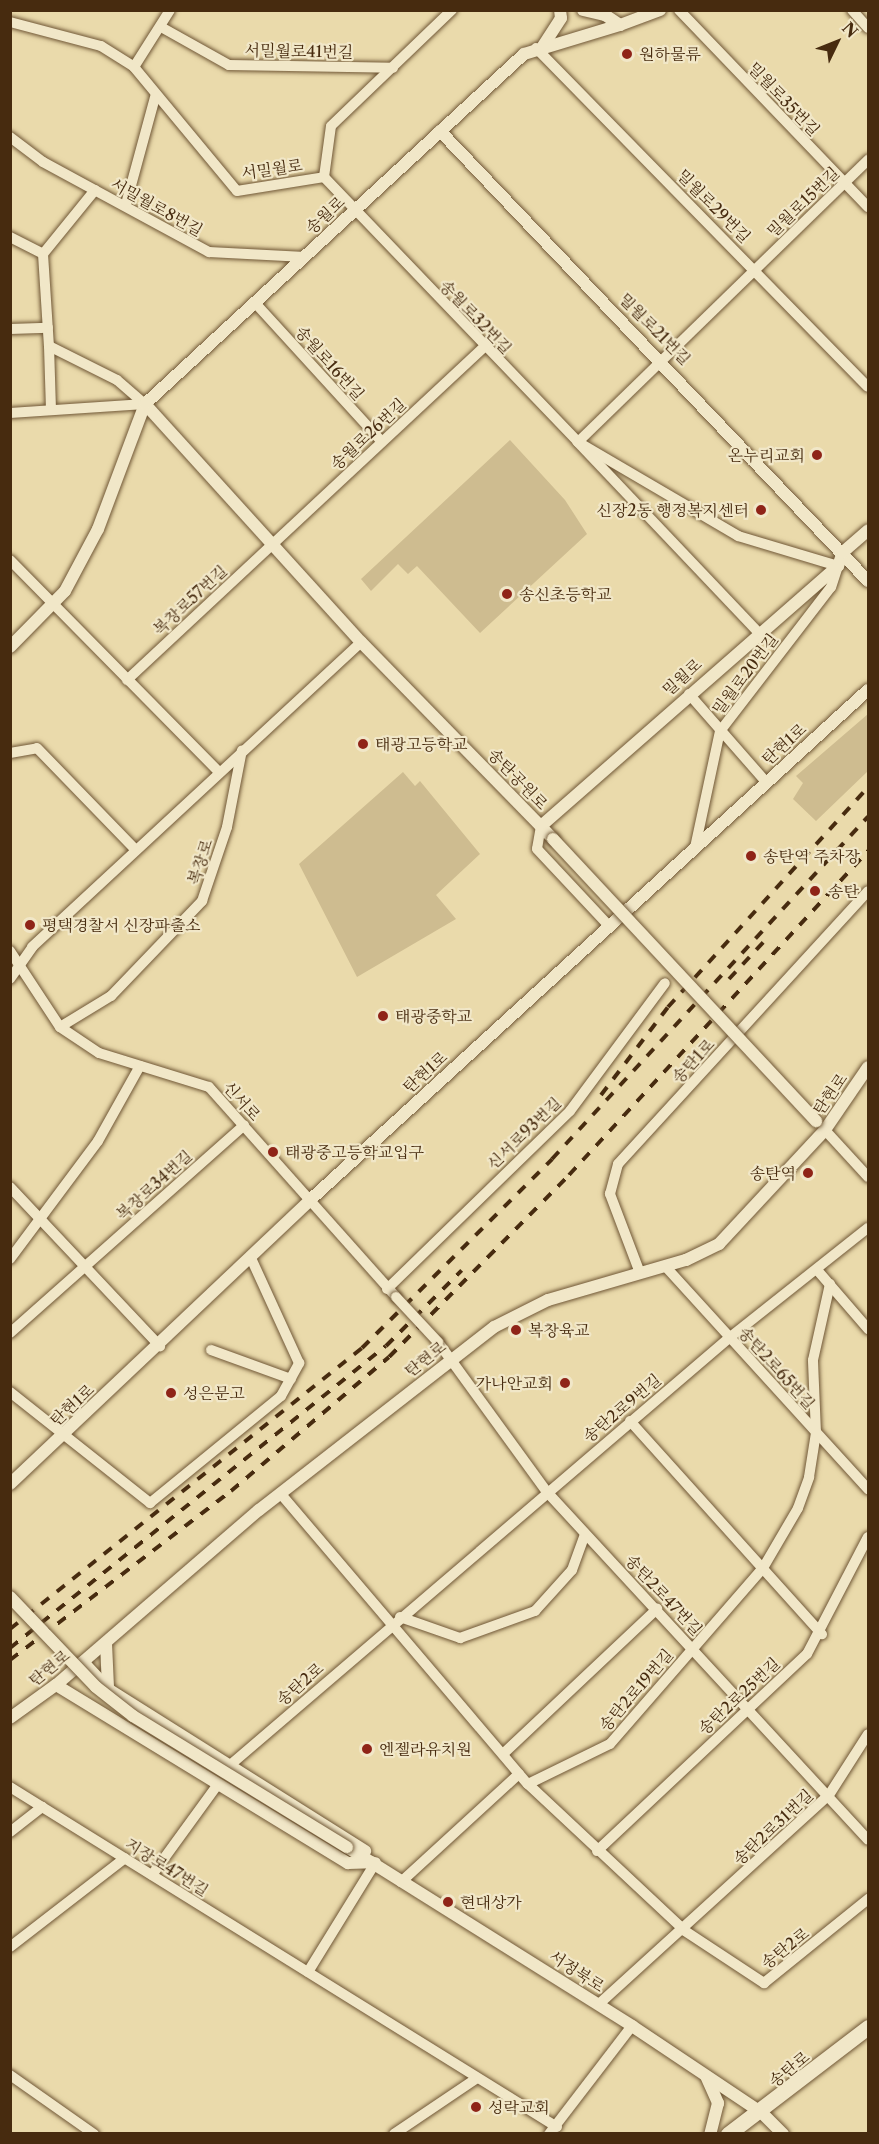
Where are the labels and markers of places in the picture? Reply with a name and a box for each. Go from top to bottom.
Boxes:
place label: 원하물류 [639,44,701,64]
marker: 원하물류 [620,47,634,61]
place label: 온누리교회 [728,445,805,465]
marker: 온누리교회 [810,448,824,462]
place label: 신장2동 행정복지센터 [596,500,749,520]
marker: 신장2동 행정복지센터 [754,503,768,517]
place label: 송신초등학교 [519,584,612,604]
marker: 송신초등학교 [500,587,514,601]
place label: 태광고등학교 [375,734,468,754]
marker: 태광고등학교 [356,737,370,751]
place label: 송탄역 주차장 [763,846,860,866]
marker: 송탄역 주차장 [744,849,758,863]
place label: 송탄 [828,881,859,901]
marker: 송탄 [806,882,824,900]
place label: 평택경찰서 신장파출소 [42,915,201,935]
marker: 평택경찰서 신장파출소 [23,918,37,932]
place label: 태광중학교 [395,1006,472,1026]
marker: 태광중학교 [376,1009,390,1023]
place label: 태광중고등학교입구 [285,1142,424,1162]
marker: 태광중고등학교입구 [266,1145,280,1159]
place label: 송탄역 [750,1163,796,1183]
marker: 송탄역 [801,1166,815,1180]
place label: 복창육교 [528,1320,590,1340]
marker: 복창육교 [509,1323,523,1337]
place label: 가나안교회 [476,1373,553,1393]
marker: 가나안교회 [558,1376,572,1390]
place label: 성은문고 [183,1383,245,1403]
marker: 성은문고 [164,1386,178,1400]
place label: 엔젤라유치원 [379,1739,472,1759]
marker: 엔젤라유치원 [360,1742,374,1756]
place label: 현대상가 [460,1892,522,1912]
marker: 현대상가 [441,1895,455,1909]
place label: 성락교회 [488,2097,550,2117]
marker: 성락교회 [469,2100,483,2114]

